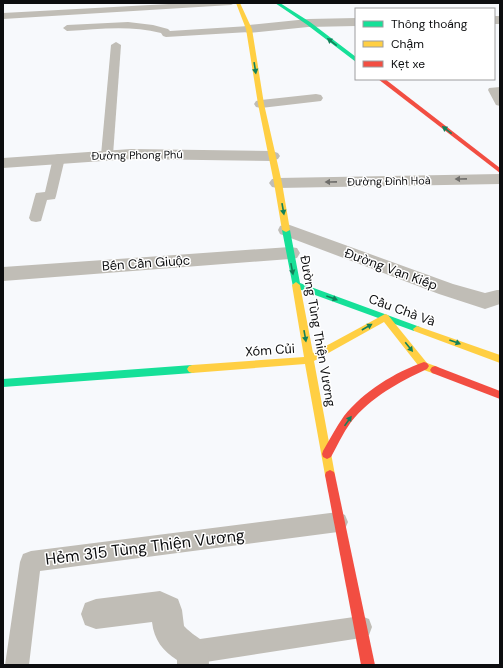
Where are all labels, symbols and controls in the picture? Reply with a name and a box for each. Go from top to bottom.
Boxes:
legend [355,8,495,80]
text: Thông thoáng [391,16,468,32]
text: Chậm [391,36,424,52]
one-way arrow [326,38,337,46]
text: Kẹt xe [391,56,425,72]
one-way arrow [252,62,258,74]
one-way arrow [442,126,453,134]
street label: Đường Phong Phú [91,147,183,163]
street label: Đường Đình Hoà [347,173,431,189]
one-way arrow [455,176,467,183]
one-way arrow [324,179,337,185]
one-way arrow [280,203,286,215]
street label: Đường Vạn Kiếp [342,244,440,294]
street label: Bến Cần Giuộc [101,251,191,275]
street label: Đường Tùng Thiện Vương [296,254,340,408]
one-way arrow [289,263,295,275]
street label: Cầu Chà Và [366,290,438,330]
one-way arrow [327,296,339,302]
one-way arrow [362,323,373,330]
one-way arrow [302,330,308,342]
street label: Xóm Củi [245,340,295,360]
one-way arrow [449,340,461,346]
one-way arrow [404,342,413,353]
one-way arrow [344,415,352,426]
street label: Hẻm 315 Tùng Thiện Vương [44,524,246,570]

